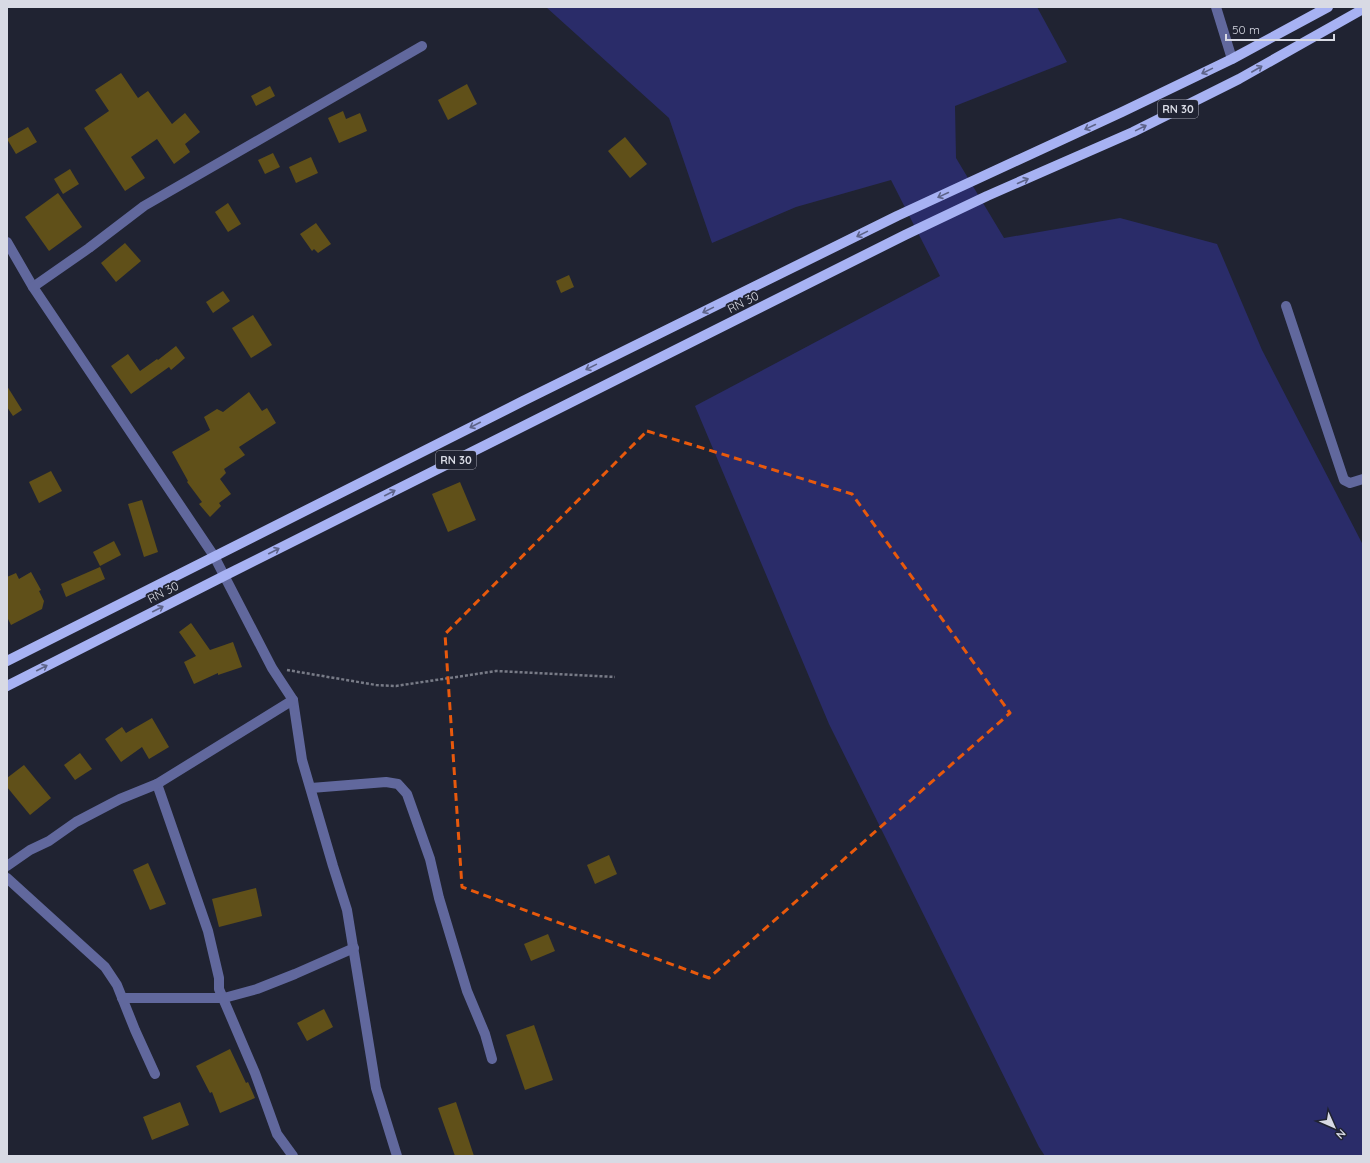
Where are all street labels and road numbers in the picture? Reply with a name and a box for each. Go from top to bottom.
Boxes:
road number: RN 30 [1158,100,1198,118]
street label: RN 30 [725,288,761,316]
road number: RN 30 [436,451,476,469]
street label: RN 30 [145,578,181,606]

